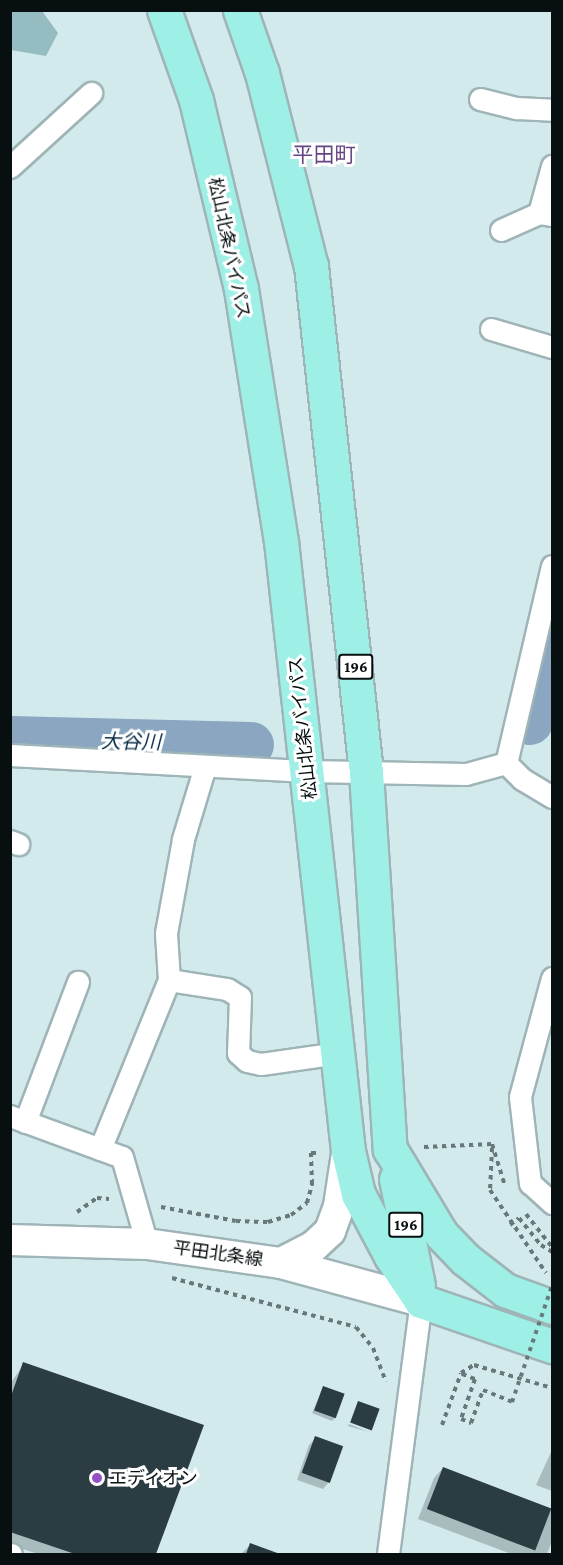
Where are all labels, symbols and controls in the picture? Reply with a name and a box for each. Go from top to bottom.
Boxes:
district label: 平田町 [293,142,355,168]
street label: 松山北条バイパス [203,175,255,321]
road number: 196 [338,654,374,680]
street label: 松山北条バイパス [285,655,321,801]
water label: 大谷川 [101,729,161,755]
road number: 196 [388,1212,424,1238]
street label: 平田北条線 [172,1237,264,1271]
place label: エディオン [109,1467,199,1489]
marker: エディオン [90,1471,104,1485]

